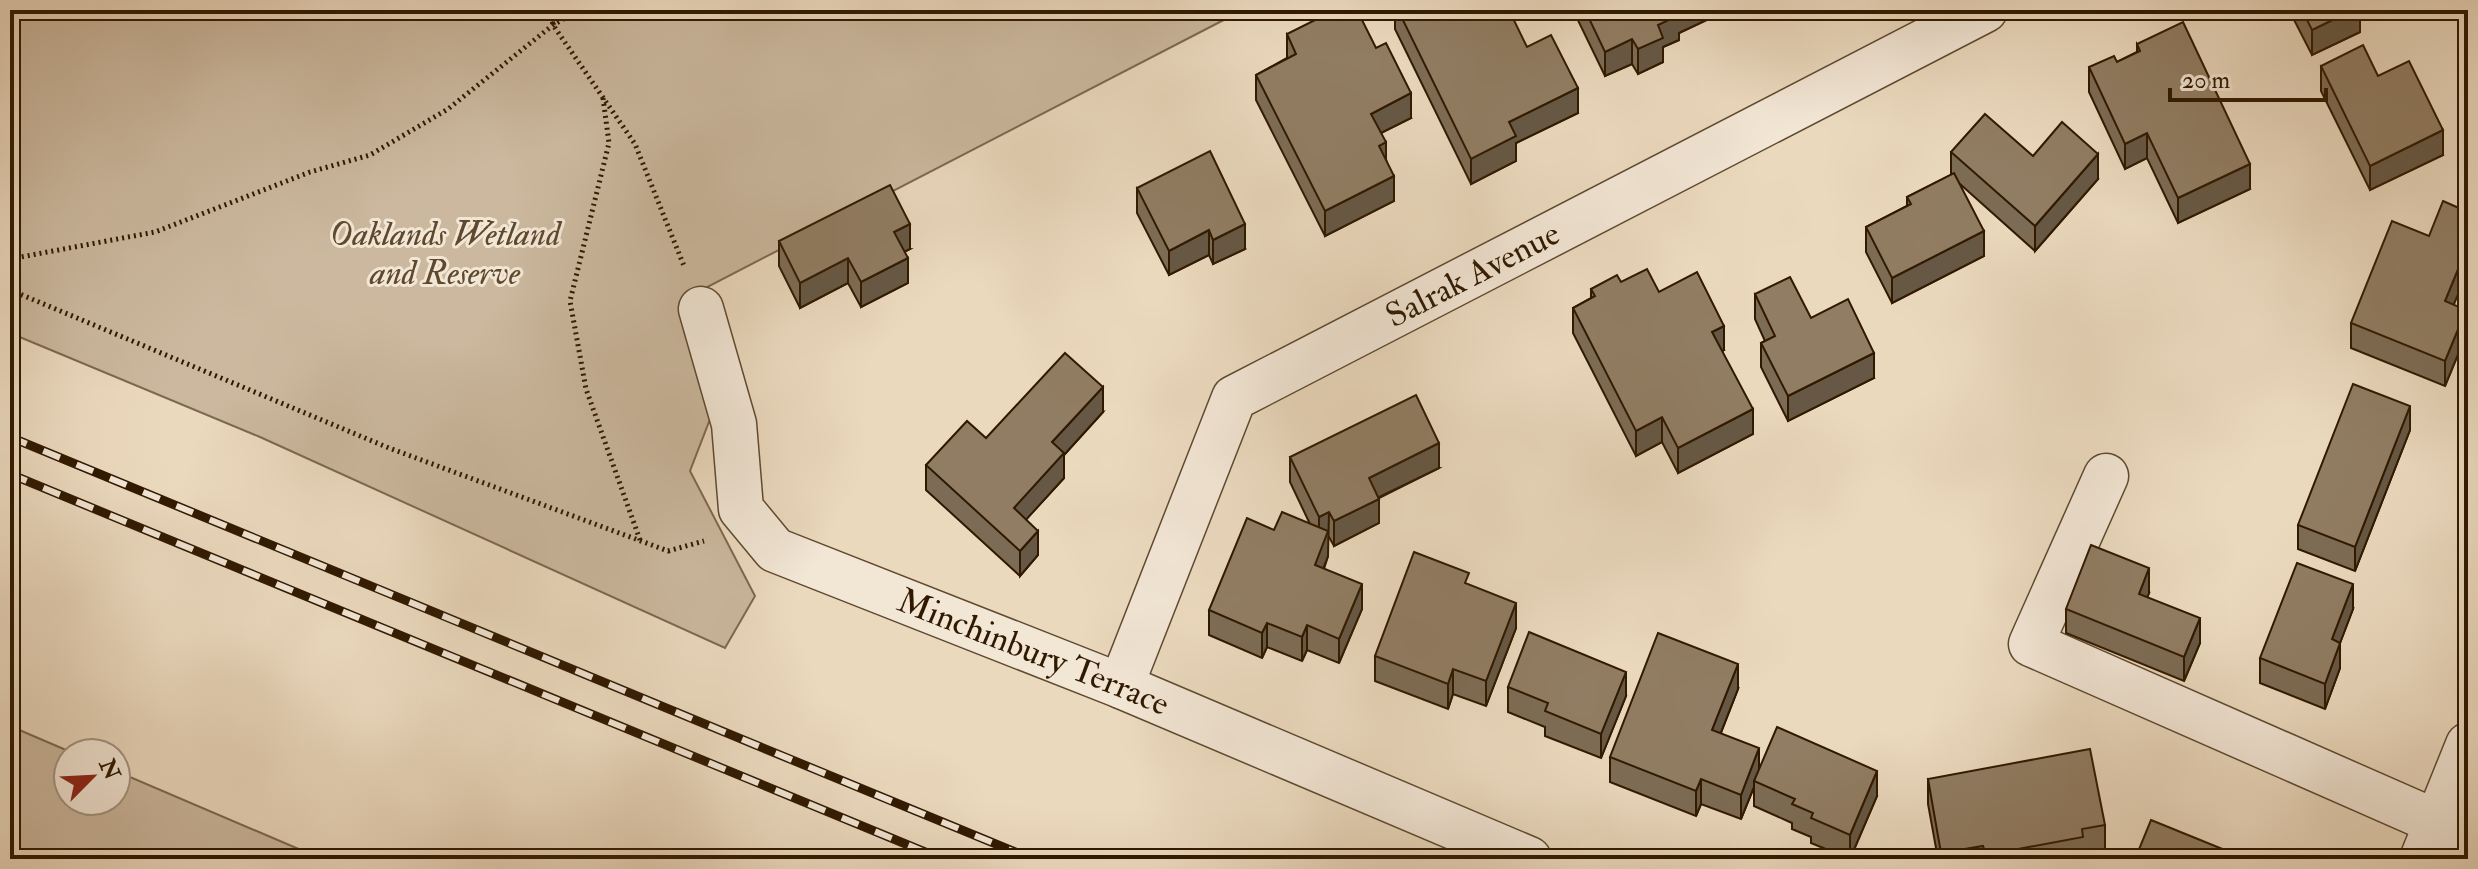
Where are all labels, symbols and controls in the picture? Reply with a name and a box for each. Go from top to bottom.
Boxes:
scale bar [2170,52,2326,102]
text: 20 m [2182,65,2231,96]
street label: Salrak Avenue [1378,212,1567,337]
park label: Oaklands Wetland and Reserve [330,213,562,295]
street label: Minchinbury Terrace [891,579,1176,725]
north arrow [52,737,132,817]
text: N [92,754,126,784]

